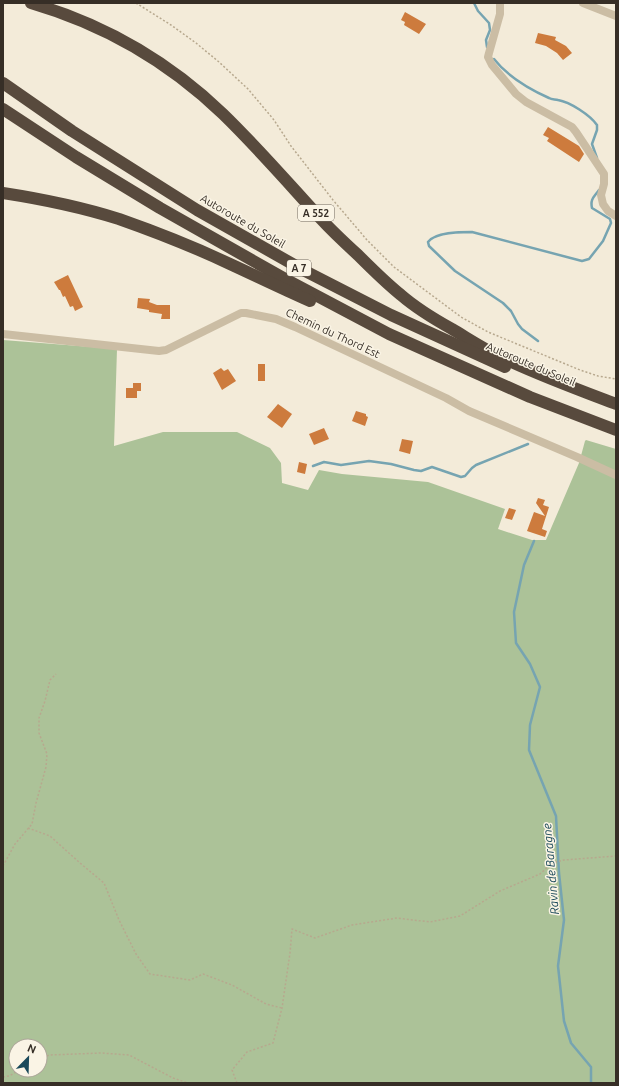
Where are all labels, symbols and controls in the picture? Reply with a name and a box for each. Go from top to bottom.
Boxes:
street label: Autoroute du Soleil [198,192,288,250]
road number: A 552 [298,205,334,221]
road number: A 7 [287,260,311,276]
street label: Chemin du Thord Est [284,306,383,360]
street label: Autoroute du Soleil [485,340,578,388]
water label: Ravin de Baragne [540,823,561,915]
north arrow [8,1038,48,1078]
text: N [26,1042,38,1056]

